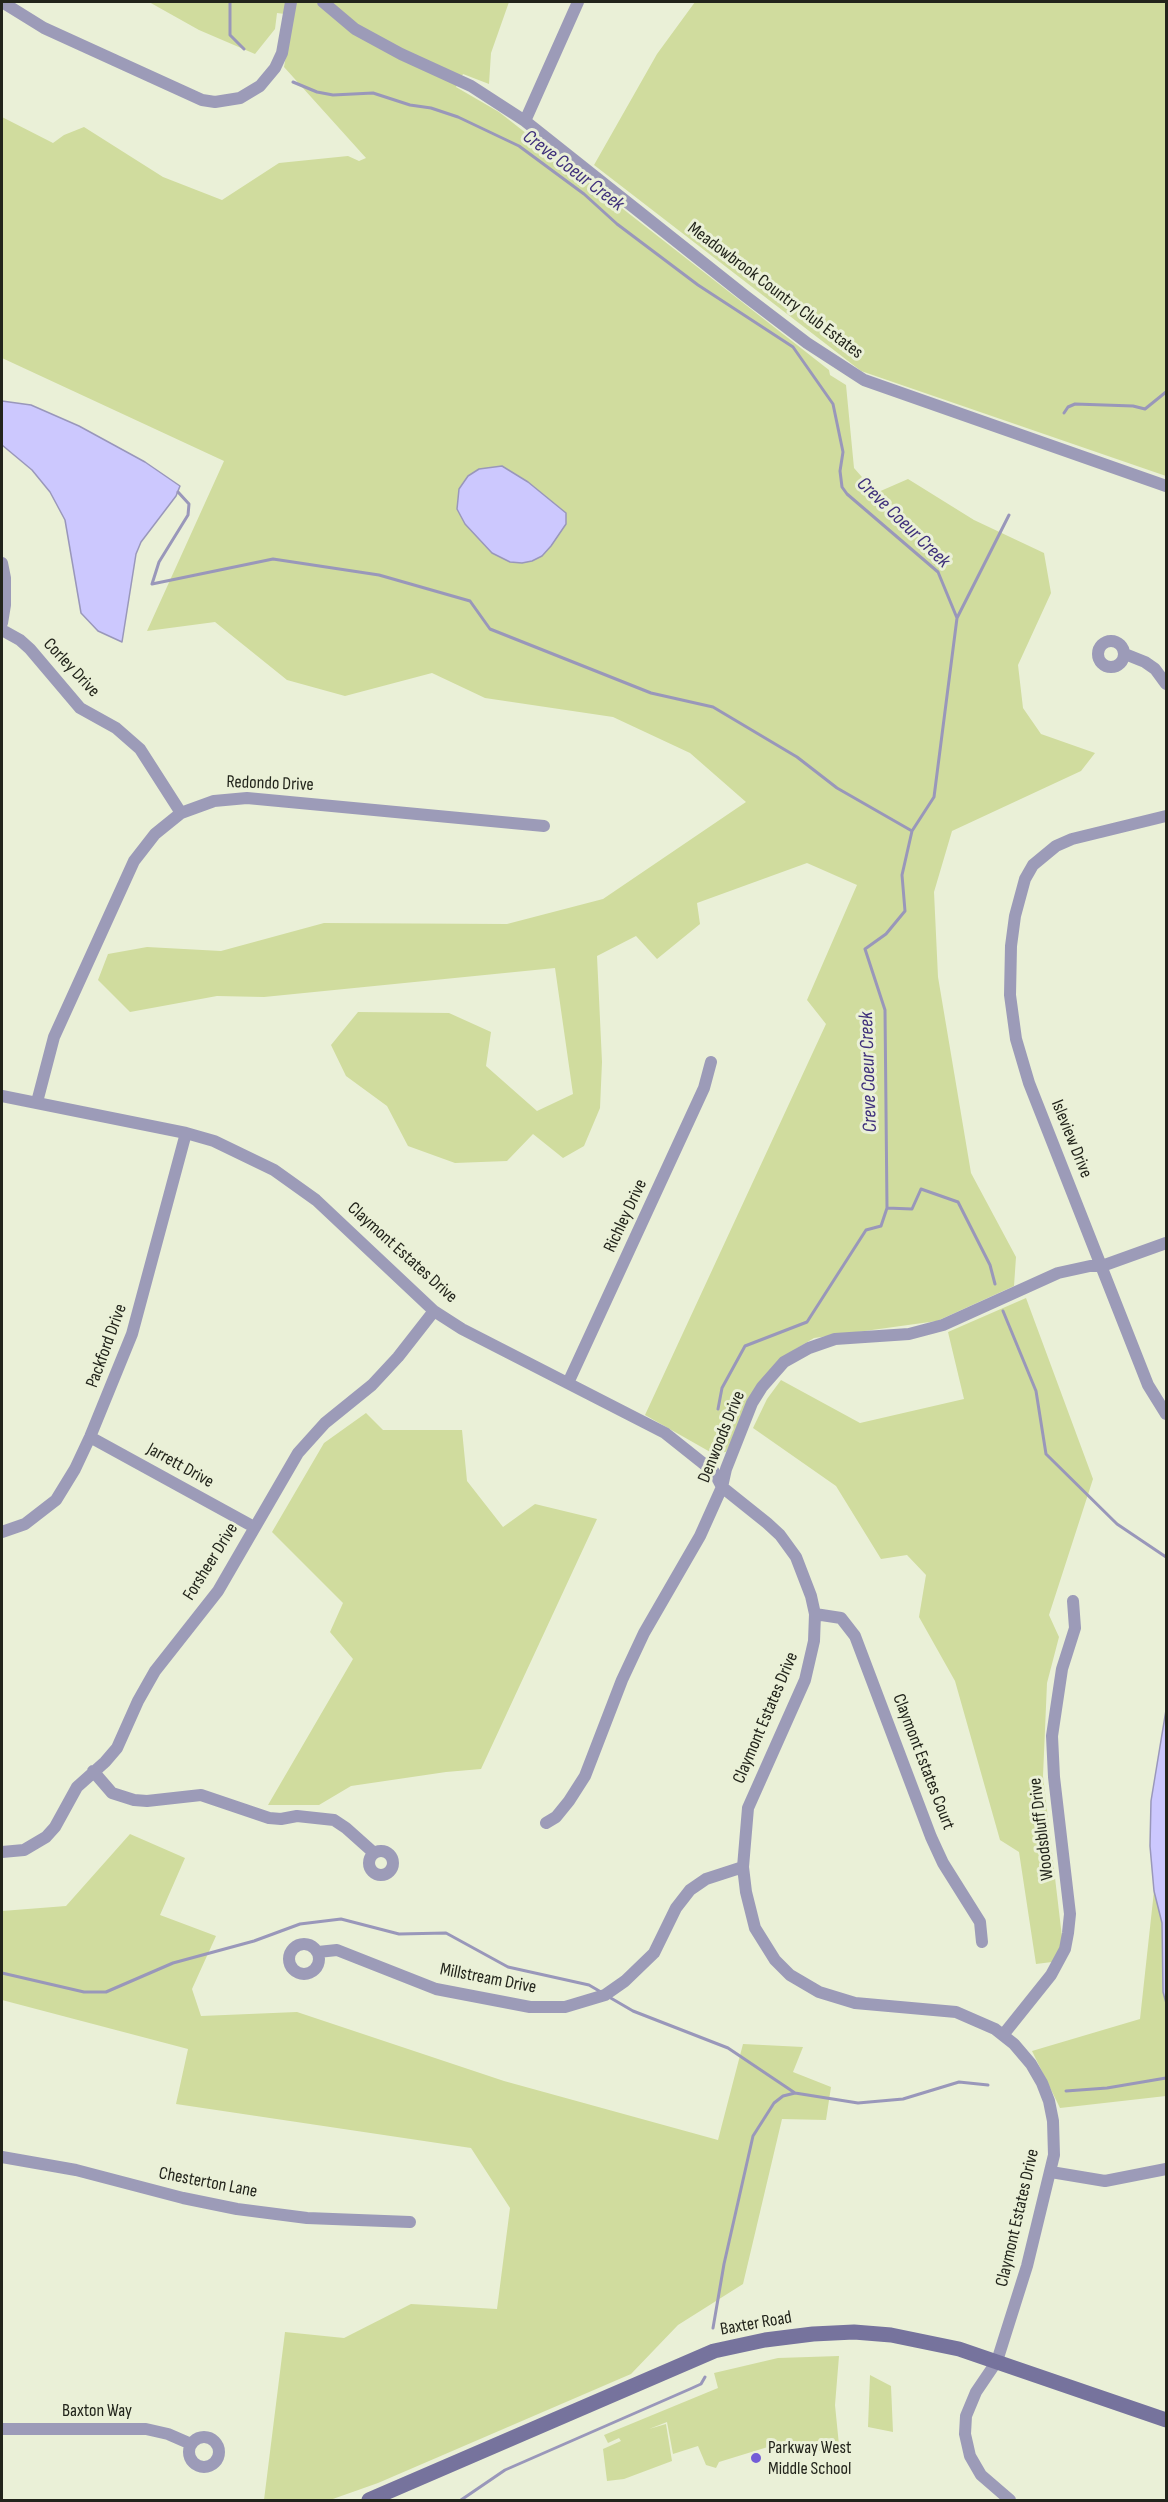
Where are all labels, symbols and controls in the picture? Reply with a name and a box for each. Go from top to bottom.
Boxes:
water label: Creve Coeur Creek [518,125,628,217]
street label: Meadowbrook Country Club Estates [683,218,867,364]
water label: Creve Coeur Creek [851,472,955,574]
street label: Corley Drive [38,634,104,702]
street label: Redondo Drive [226,772,314,796]
water label: Creve Coeur Creek [855,1011,883,1133]
street label: Isleview Drive [1046,1097,1096,1181]
street label: Richley Drive [600,1176,652,1256]
street label: Claymont Estates Drive [343,1198,461,1308]
street label: Packford Drive [82,1301,132,1391]
street label: Denwoods Drive [694,1388,750,1486]
street label: Jarrett Drive [143,1439,217,1493]
street label: Forsheer Drive [179,1519,243,1605]
street label: Claymont Estates Drive [729,1649,803,1787]
street label: Claymont Estates Court [887,1691,959,1833]
street label: Woodsbluff Drive [1025,1776,1059,1882]
street label: Millstream Drive [438,1959,538,1999]
street label: Claymont Estates Drive [992,2147,1044,2289]
street label: Chesterton Lane [157,2163,259,2203]
street label: Baxter Road [719,2307,793,2341]
street label: Baxton Way [62,2400,132,2422]
place label: Parkway West Middle School [768,2437,851,2480]
marker: Parkway West Middle School [749,2451,763,2465]

